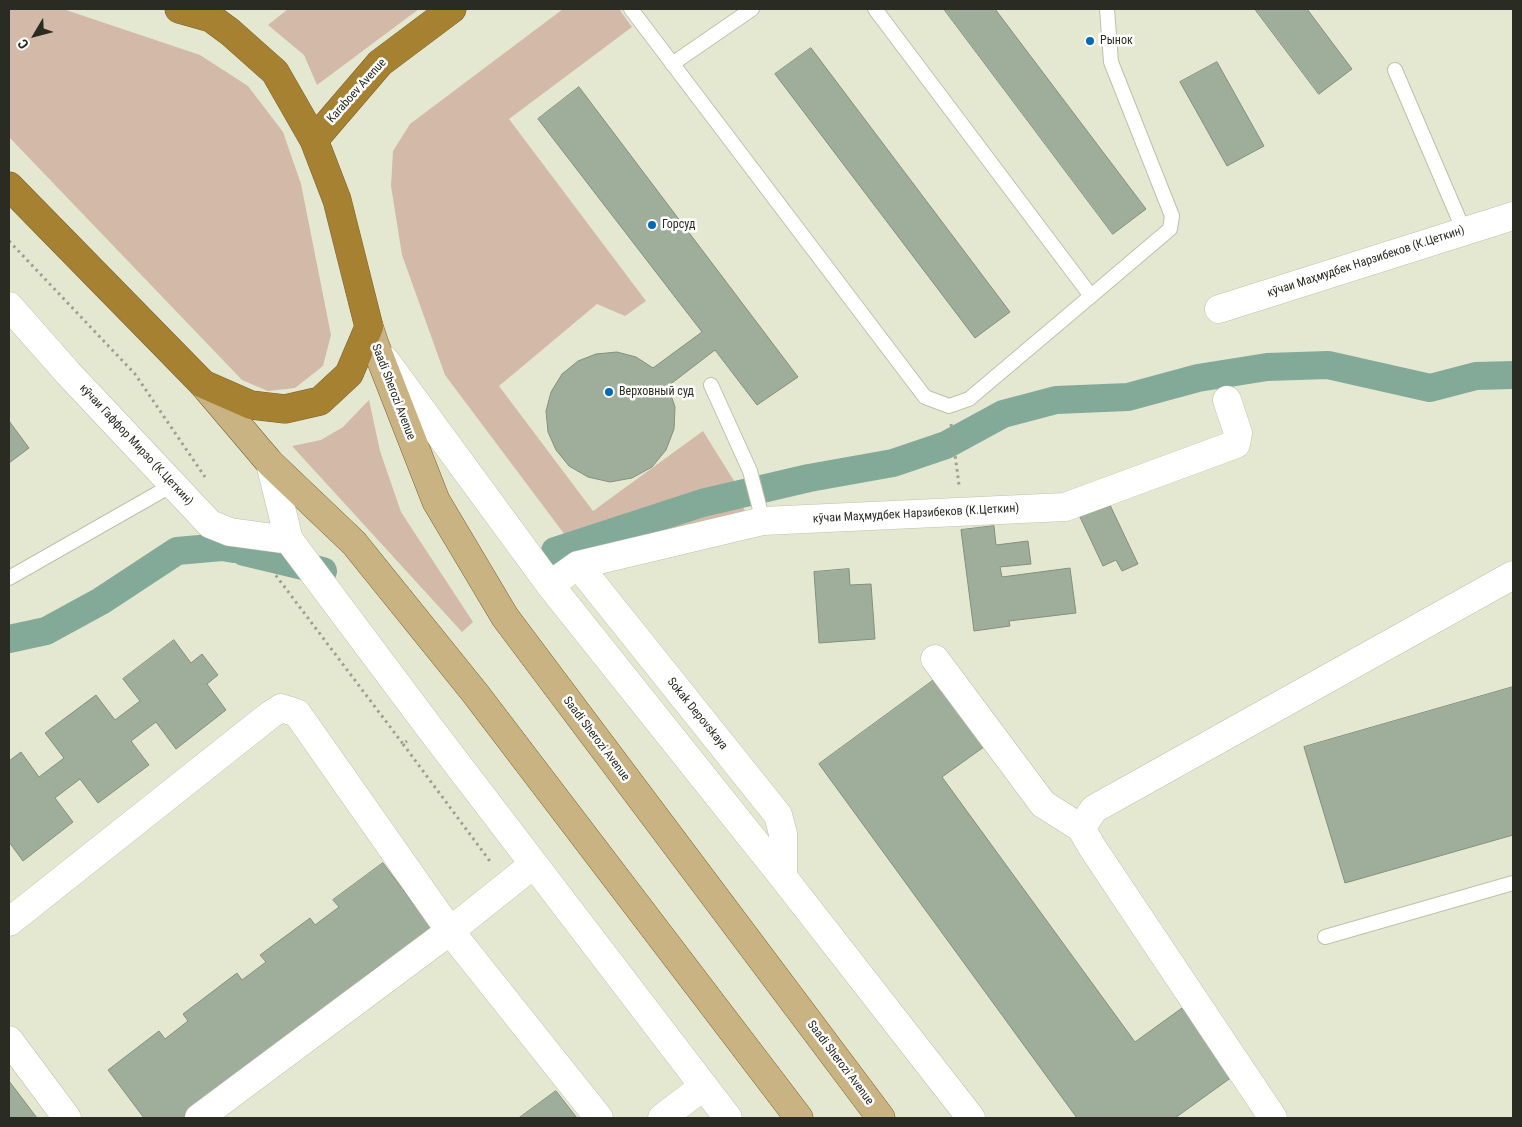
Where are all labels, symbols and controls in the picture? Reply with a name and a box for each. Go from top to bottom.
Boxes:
north arrow [10,10,60,60]
place label: Рынок [1100,34,1133,48]
marker: Рынок [1084,35,1096,47]
text: С [14,36,32,52]
street label: Karaboev Avenue [324,56,390,126]
place label: Горсуд [662,218,695,232]
marker: Горсуд [646,219,658,231]
street label: кӯчаи Маҳмудбек Нарзибеков (К.Цеткин) [1266,223,1466,301]
street label: Saadi Sherozi Avenue [368,342,418,442]
street label: кӯчаи Гаффор Мирзо (К.Цеткин) [76,381,196,509]
place label: Верховный суд [619,385,694,399]
marker: Верховный суд [603,386,615,398]
street label: кӯчаи Маҳмудбек Нарзибеков (К.Цеткин) [812,501,1020,527]
street label: Sokak Depovskaya [664,675,730,753]
street label: Saadi Sherozi Avenue [560,694,632,784]
street label: Saadi Sherozi Avenue [804,1018,876,1108]

